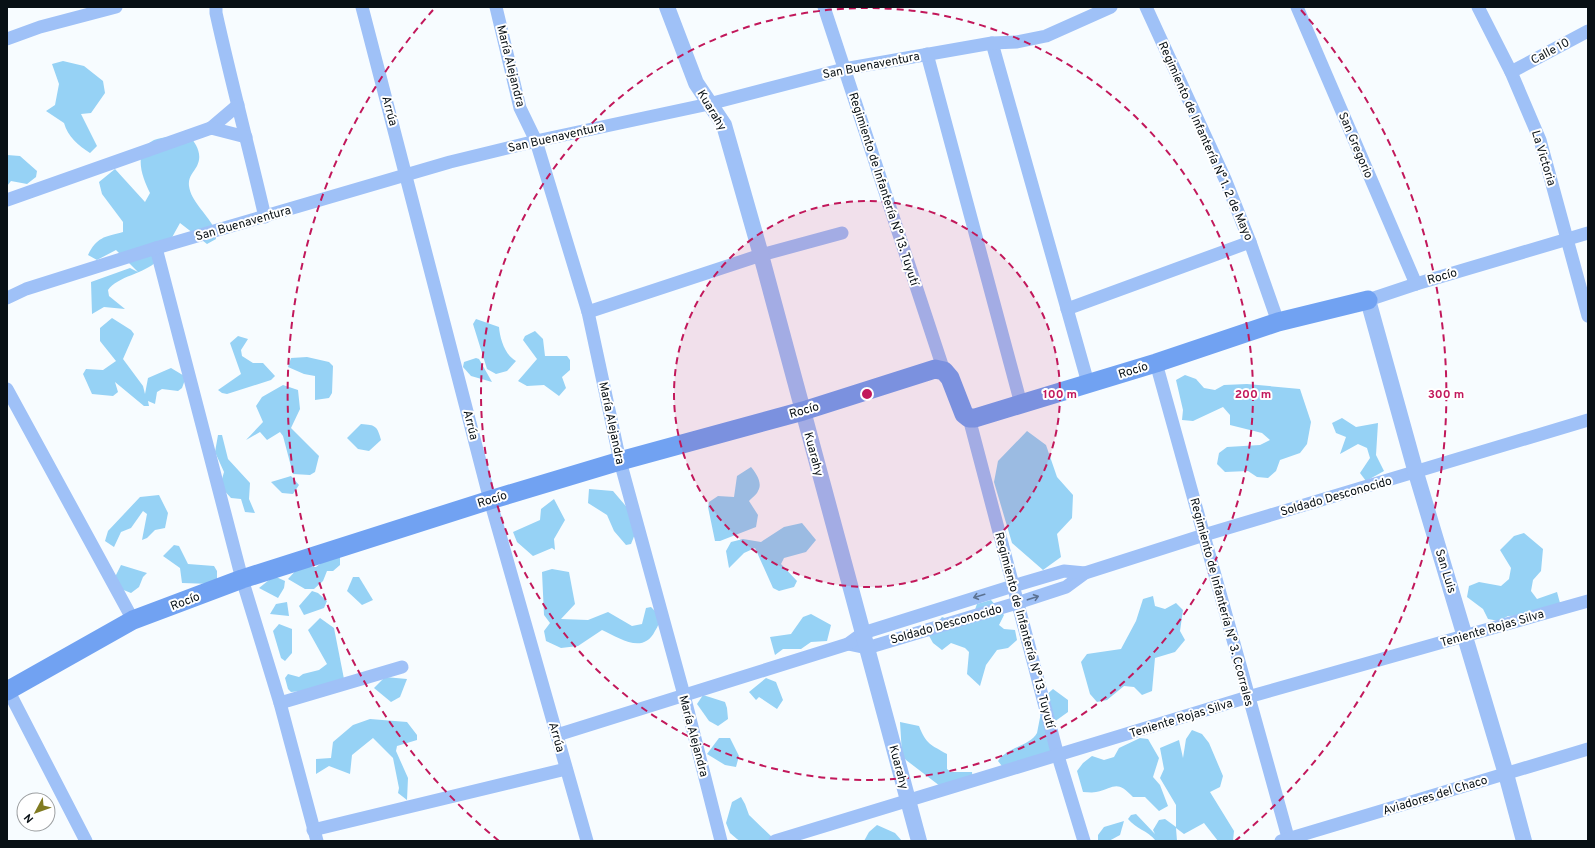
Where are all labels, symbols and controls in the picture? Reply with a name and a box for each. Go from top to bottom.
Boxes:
street label: María Alejandra [492,24,528,109]
street label: Calle 10 [1528,35,1573,69]
street label: Regimiento de Infantería N° 1. 2 de Mayo [1154,39,1257,244]
street label: San Buenaventura [821,49,921,83]
street label: Kuarahy [693,87,730,134]
street label: Regimiento de Infantería N° 13. Tuyutí [844,91,922,289]
street label: Arrúa [377,95,401,128]
street label: San Gregorio [1334,110,1376,181]
street label: San Buenaventura [506,119,606,157]
street label: La Victoria [1527,129,1559,188]
street label: San Buenaventura [194,203,293,245]
street label: Rocío [1426,265,1459,289]
street label: Rocío [1116,359,1150,383]
street label: María Alejandra [594,381,628,466]
centre of rings [860,387,874,401]
text: 100 m [1043,387,1077,403]
text: 200 m [1235,387,1271,403]
text: 300 m [1428,387,1464,403]
street label: Rocío [788,399,821,423]
street label: Arrúa [459,409,481,442]
street label: Kuarahy [799,430,827,478]
street label: Soldado Desconocido [1279,473,1394,521]
street label: Rocío [475,488,509,512]
street label: Regimiento de Infantería N° 3. Ccorrales [1185,496,1257,708]
street label: Regimiento de Infantería N° 13. Tuyutí [990,530,1058,731]
street label: San Luis [1431,547,1459,595]
street label: Rocío [168,589,203,615]
one-way arrow [973,593,986,600]
one-way arrow [1027,594,1040,601]
street label: Soldado Desconocido [889,601,1004,649]
street label: Teniente Rojas Silva [1439,607,1546,651]
street label: María Alejandra [674,694,712,779]
street label: Teniente Rojas Silva [1128,696,1235,742]
street label: Arrúa [544,720,568,754]
street label: Kuarahy [884,743,912,791]
street label: Aviadores del Chaco [1381,772,1490,820]
north arrow [16,792,56,832]
text: N [21,810,37,825]

